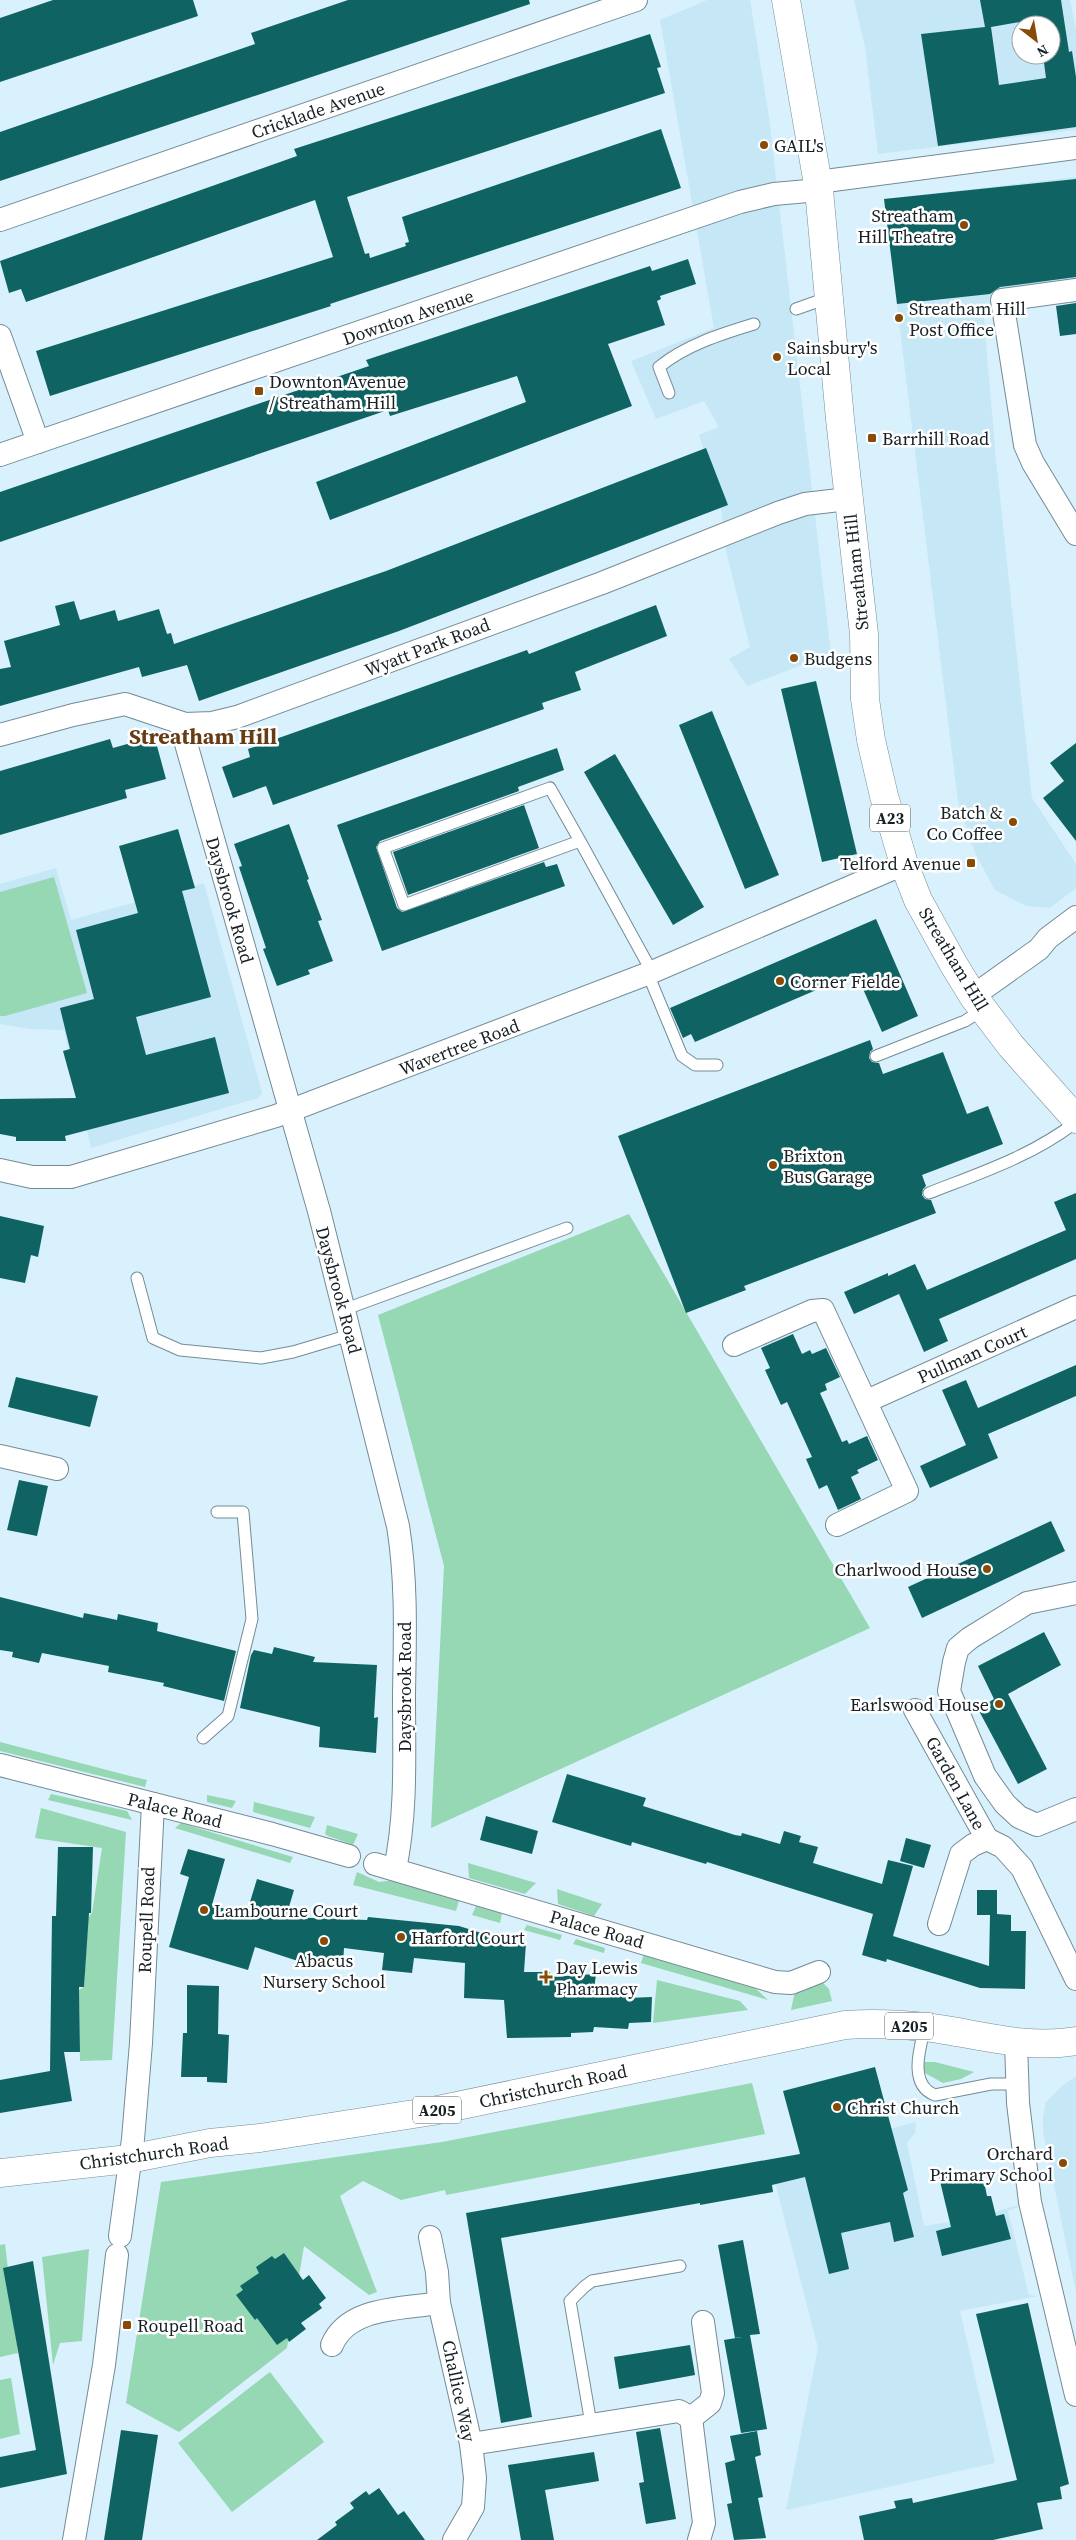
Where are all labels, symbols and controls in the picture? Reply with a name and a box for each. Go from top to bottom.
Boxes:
north arrow [1011,15,1061,65]
text: N [1033,40,1052,62]
street label: Cricklade Avenue [248,75,388,145]
place label: GAIL's [774,133,824,158]
marker: GAIL's [758,139,770,151]
place label: Streatham Hill Theatre [858,203,954,249]
marker: Streatham Hill Theatre [958,219,970,231]
street label: Downton Avenue [339,283,477,351]
place label: Streatham Hill Post Office [909,296,1026,342]
marker: Streatham Hill Post Office [893,312,905,324]
place label: Sainsbury's Local [787,335,878,381]
marker: Sainsbury's Local [771,351,783,363]
place label: Downton Avenue / Streatham Hill [269,369,406,415]
marker: Downton Avenue / Streatham Hill [253,385,265,397]
place label: Barrhill Road [882,426,989,451]
marker: Barrhill Road [866,432,878,444]
street label: Streatham Hill [837,513,875,631]
street label: Wyatt Park Road [361,612,493,682]
place label: Budgens [804,646,873,671]
marker: Budgens [788,652,800,664]
district label: Streatham Hill [129,721,277,751]
place label: Batch & Co Coffee [926,800,1003,846]
road number: A23 [870,804,910,831]
marker: Batch & Co Coffee [1007,816,1019,828]
street label: Daysbrook Road [200,834,260,966]
place label: Telford Avenue [840,851,961,876]
marker: Telford Avenue [965,857,977,869]
street label: Streatham Hill [913,902,995,1016]
place label: Corner Fielde [790,969,900,994]
marker: Corner Fielde [774,975,786,987]
street label: Wavertree Road [395,1013,523,1081]
place label: Brixton Bus Garage [783,1143,873,1189]
marker: Brixton Bus Garage [767,1159,779,1171]
street label: Daysbrook Road [310,1224,368,1356]
street label: Pullman Court [913,1319,1031,1389]
place label: Charlwood House [835,1557,977,1582]
marker: Charlwood House [981,1563,993,1575]
street label: Daysbrook Road [392,1622,417,1752]
place label: Earlswood House [850,1692,989,1717]
marker: Earlswood House [993,1698,1005,1710]
street label: Garden Lane [920,1732,992,1834]
street label: Palace Road [125,1786,225,1834]
street label: Roupell Road [132,1866,160,1974]
place label: Lambourne Court [214,1898,358,1923]
marker: Lambourne Court [198,1904,210,1916]
street label: Palace Road [547,1904,647,1954]
place label: Harford Court [411,1925,525,1950]
marker: Harford Court [395,1931,407,1943]
marker: Abacus Nursery School [318,1935,330,1947]
place label: Abacus Nursery School [263,1948,385,1994]
place label: Day Lewis Pharmacy [556,1955,638,2001]
marker: Day Lewis Pharmacy [540,1971,552,1983]
road number: A205 [885,2012,933,2040]
street label: Christchurch Road [477,2058,629,2114]
place label: Christ Church [847,2095,960,2120]
road number: A205 [413,2096,461,2124]
marker: Christ Church [831,2101,843,2113]
street label: Christchurch Road [78,2130,230,2176]
place label: Orchard Primary School [930,2141,1053,2187]
marker: Orchard Primary School [1057,2157,1069,2169]
place label: Roupell Road [137,2313,244,2338]
marker: Roupell Road [121,2319,133,2331]
street label: Challice Way [436,2338,482,2445]

